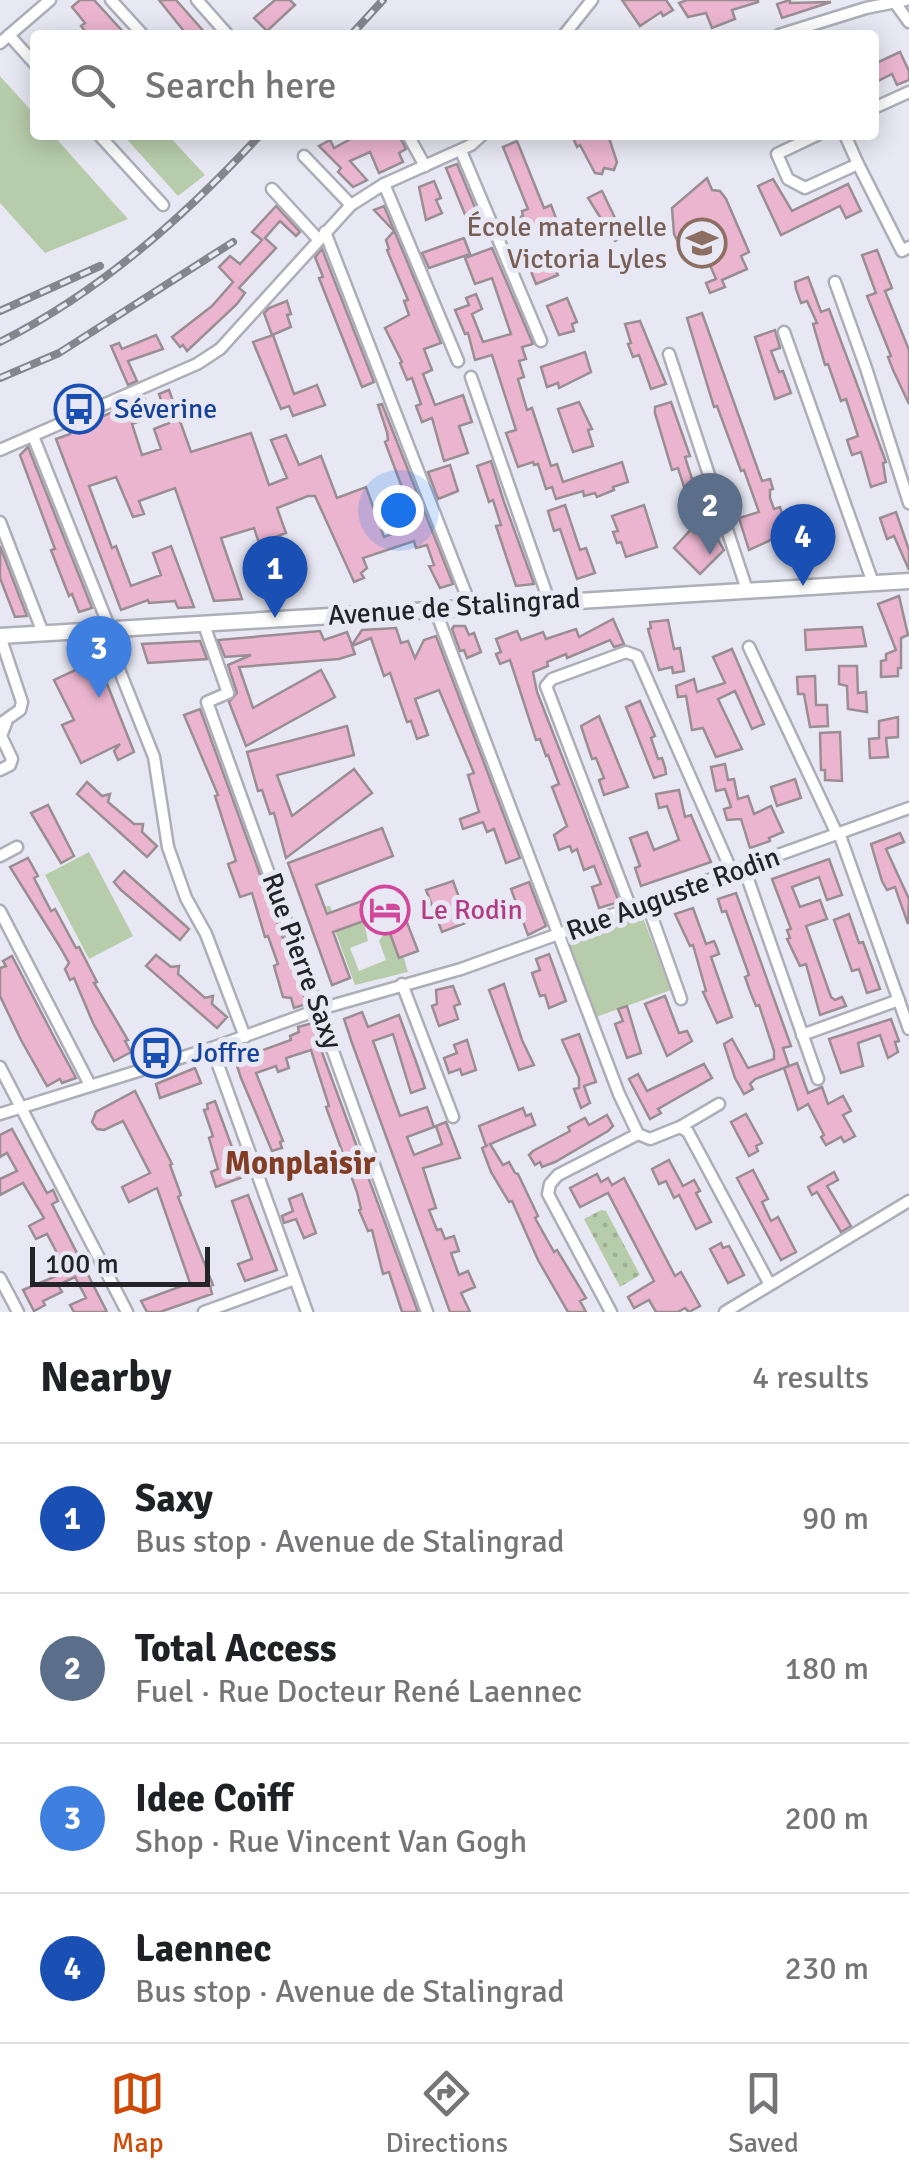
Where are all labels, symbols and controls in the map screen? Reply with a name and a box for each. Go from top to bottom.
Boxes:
search box [30,30,879,140]
icon: search [65,58,120,113]
text: Search here [145,62,337,109]
place label: École maternelle Victoria Lyles [467,210,667,276]
school or university icon: École maternelle Victoria Lyles [676,217,728,269]
bus stop icon: Séverine [53,383,105,435]
place label: Séverine [114,392,217,426]
pin: 2 [678,472,742,555]
your location [373,485,424,536]
pin: 4 [770,504,836,586]
pin: 1 [242,536,308,618]
street label: Avenue de Stalingrad [327,581,581,633]
pin: 3 [66,616,132,698]
street label: Rue Auguste Rodin [562,840,784,948]
street label: Rue Pierre Saxy [254,868,350,1054]
hotel icon: Le Rodin [359,884,411,936]
place label: Le Rodin [420,893,523,927]
bus stop icon: Joffre [130,1027,182,1079]
place label: Joffre [191,1036,260,1070]
district label: Monplaisir [225,1144,376,1183]
scale bar [30,1242,210,1286]
text: 100 m [45,1247,119,1281]
text: Nearby [40,1352,172,1403]
text: 4 results [752,1358,869,1397]
text: Saxy [135,1475,213,1522]
text: 1 [64,1499,81,1538]
text: 90 m [802,1499,869,1538]
text: Bus stop · Avenue de Stalingrad [135,1522,564,1561]
text: Total Access [135,1625,337,1672]
text: 2 [64,1649,81,1688]
text: 180 m [785,1649,869,1688]
text: Fuel · Rue Docteur René Laennec [135,1672,582,1711]
text: Idee Coiff [135,1775,293,1822]
text: 3 [64,1799,81,1838]
text: 200 m [785,1799,869,1838]
text: Shop · Rue Vincent Van Gogh [135,1822,527,1861]
text: Laennec [135,1925,272,1972]
text: 4 [64,1949,81,1988]
text: 230 m [785,1949,869,1988]
text: Bus stop · Avenue de Stalingrad [135,1972,564,2011]
tab: Map [110,2066,165,2160]
tab: Directions [386,2066,508,2160]
tab: Saved [728,2066,799,2160]

